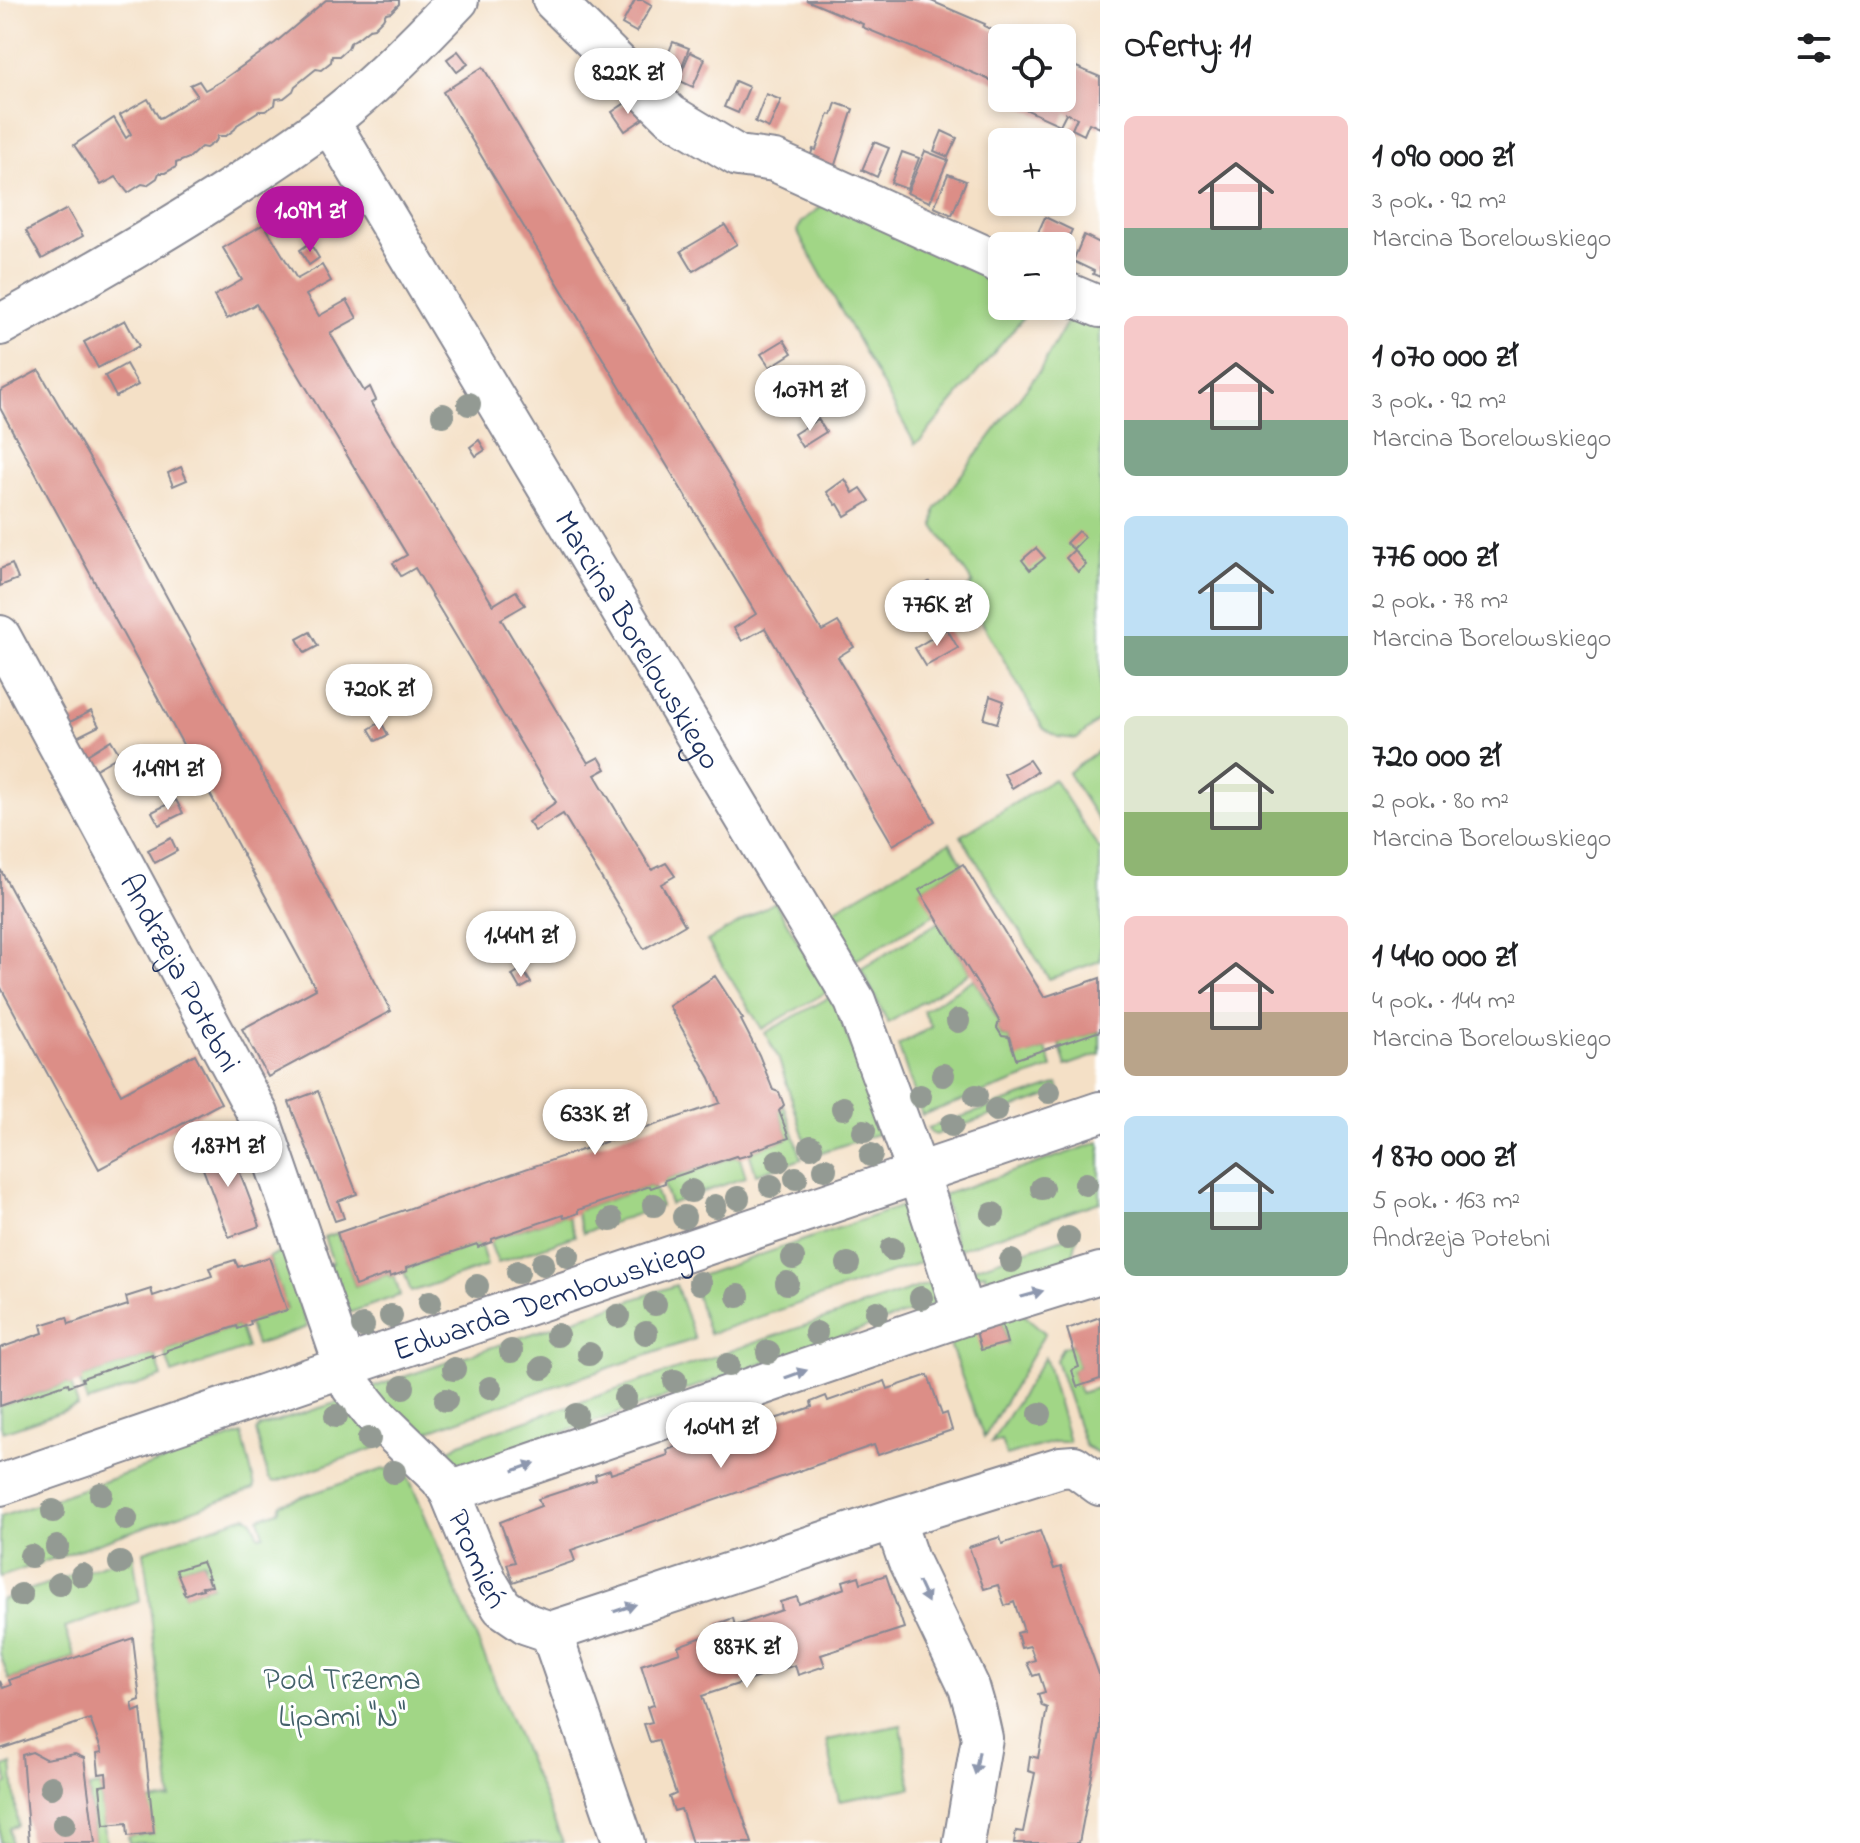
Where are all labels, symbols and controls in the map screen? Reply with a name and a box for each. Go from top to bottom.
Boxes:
text: Oferty: 11 [1124,23,1251,73]
map controls [988,24,1076,320]
button: locate [988,24,1076,112]
icon: filters [1792,26,1836,70]
pin: 822K zł [554,48,702,116]
text: 822K zł [592,55,664,93]
button: + [988,128,1076,216]
text: 1 090 000 zł [1372,133,1514,183]
icon: home [1188,148,1284,244]
text: 3 pok. · 92 m² [1372,183,1507,221]
pin: 1.09M zł [227,186,393,254]
text: 1.09M zł [274,193,346,231]
text: Marcina Borelowskiego [1372,221,1611,259]
button: − [988,232,1076,320]
text: 1 070 000 zł [1372,333,1518,383]
icon: home [1188,348,1284,444]
pin: 1.07M zł [727,365,893,433]
text: 1.07M zł [773,372,847,410]
text: 3 pok. · 92 m² [1372,383,1507,421]
text: Marcina Borelowskiego [1372,421,1611,459]
street label: Marcina Borelowskiego [540,503,732,780]
text: 776 000 zł [1372,533,1498,583]
icon: home [1188,548,1284,644]
pin: 776K zł [863,580,1011,648]
text: 2 pok. · 78 m² [1372,583,1508,621]
text: 776K zł [903,587,971,625]
text: Marcina Borelowskiego [1372,621,1611,659]
pin: 720K zł [305,664,453,732]
text: 720K zł [344,671,414,709]
text: 720 000 zł [1372,733,1501,783]
pin: 1.49M zł [85,744,251,812]
icon: home [1188,748,1284,844]
text: 1.49M zł [132,751,204,789]
text: 2 pok. · 80 m² [1372,783,1509,821]
text: Marcina Borelowskiego [1372,821,1611,859]
street label: Andrzeja Potebni [106,866,251,1082]
pin: 1.44M zł [438,911,604,979]
text: 1.44M zł [484,918,558,956]
text: 1 440 000 zł [1372,933,1517,983]
icon: home [1188,948,1284,1044]
text: 4 pok. · 144 m² [1372,983,1515,1021]
text: Marcina Borelowskiego [1372,1021,1611,1059]
pin: 633K zł [521,1089,669,1157]
text: 633K zł [561,1096,629,1134]
pin: 1.87M zł [145,1121,311,1189]
text: 1.87M zł [191,1128,265,1166]
text: 1 870 000 zł [1372,1133,1516,1183]
icon: home [1188,1148,1284,1244]
text: 5 pok. · 163 m² [1372,1183,1520,1221]
text: Andrzeja Potebni [1372,1221,1550,1259]
street label: Edwarda Dembowskiego [387,1226,713,1376]
one-way arrow [1021,1287,1045,1300]
one-way arrow [784,1367,808,1379]
pin: 1.04M zł [638,1402,804,1470]
text: 1.04M zł [684,1409,758,1447]
one-way arrow [512,1461,536,1473]
street label: Promień [433,1503,518,1619]
one-way arrow [916,1580,930,1603]
one-way arrow [614,1601,638,1614]
pin: 887K zł [673,1622,821,1690]
text: 887K zł [714,1629,780,1667]
park label: Pod Trzema Lipami "N" [263,1658,421,1742]
one-way arrow [971,1751,983,1776]

